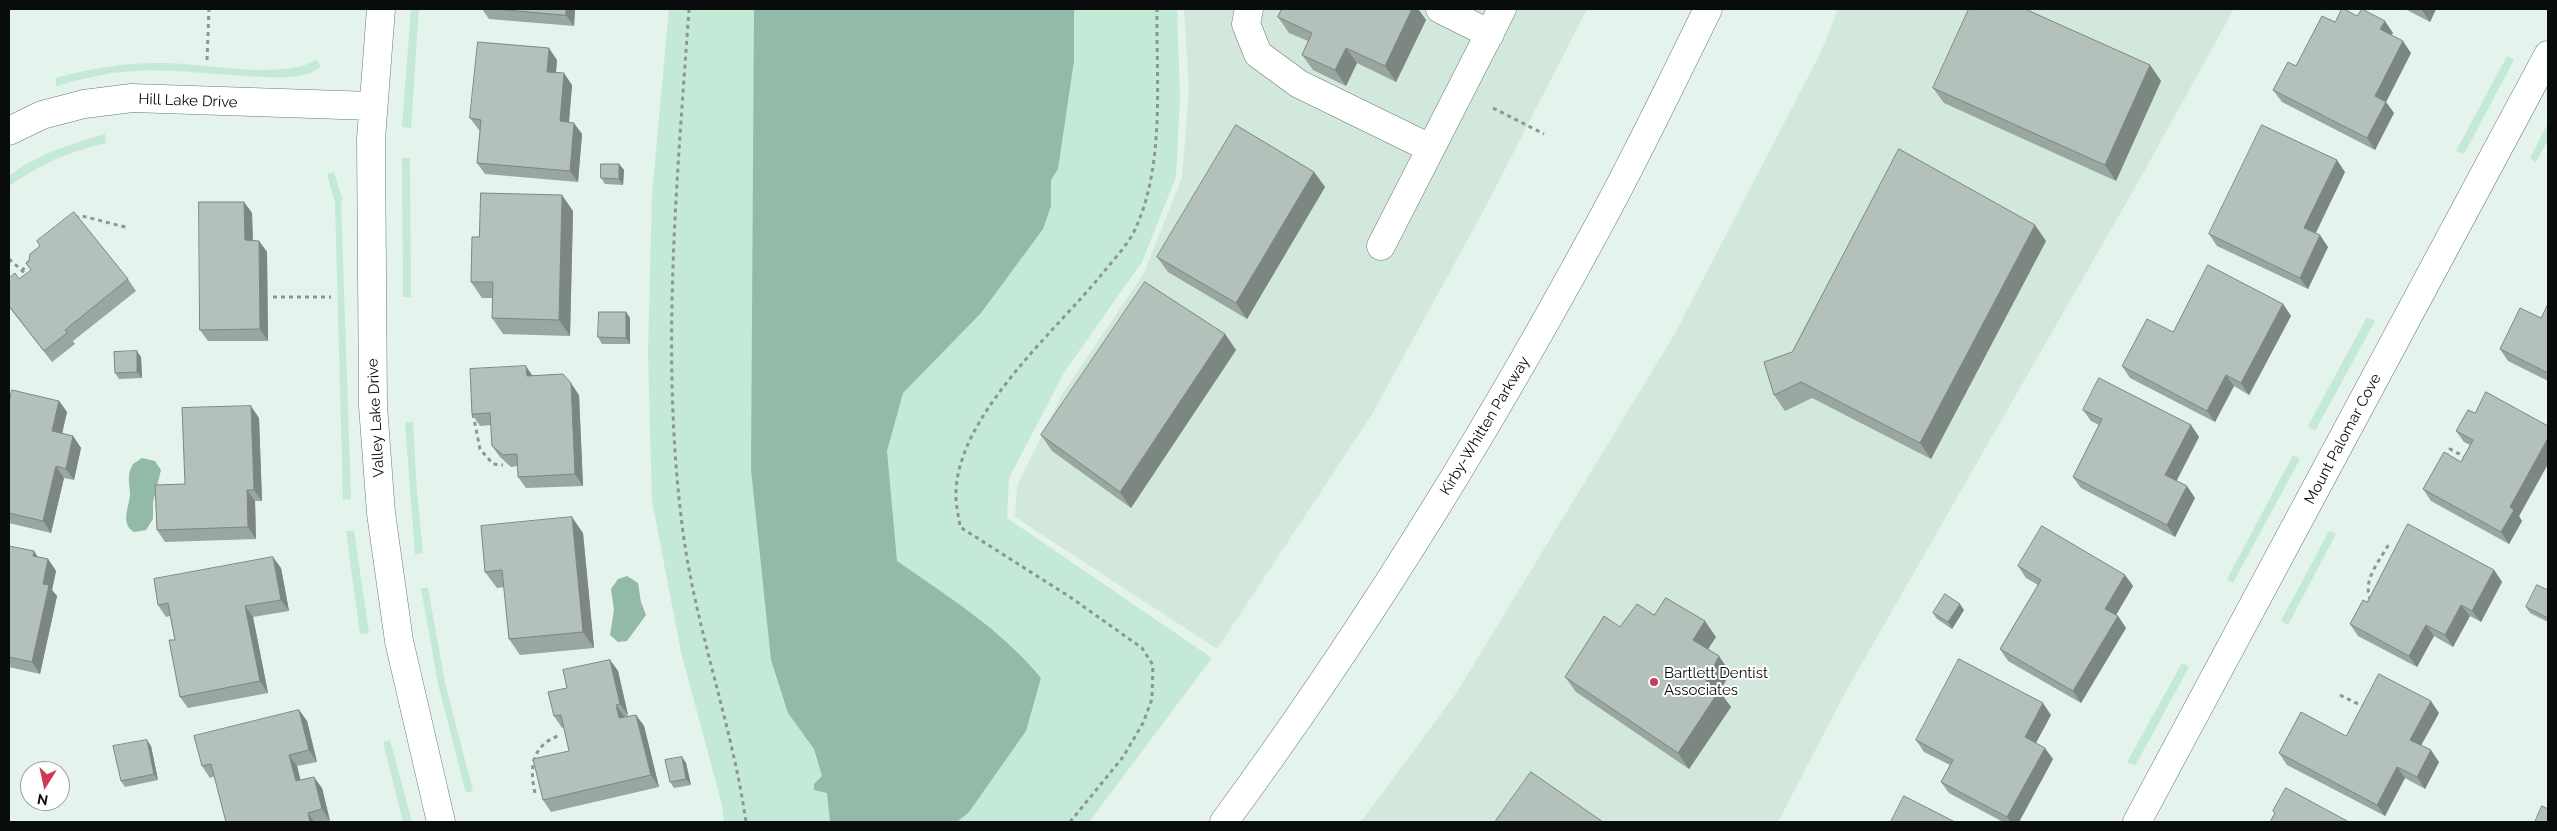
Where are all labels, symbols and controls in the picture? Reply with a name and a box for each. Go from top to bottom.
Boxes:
street label: Hill Lake Drive [138,90,238,112]
street label: Kirby-Whitten Parkway [1436,353,1534,499]
street label: Valley Lake Drive [364,358,388,478]
street label: Mount Palomar Cove [2301,371,2385,507]
place label: Bartlett Dentist Associates [1664,664,1768,699]
marker: Bartlett Dentist Associates [1648,676,1660,688]
north arrow [20,761,70,811]
text: N [36,791,49,809]

